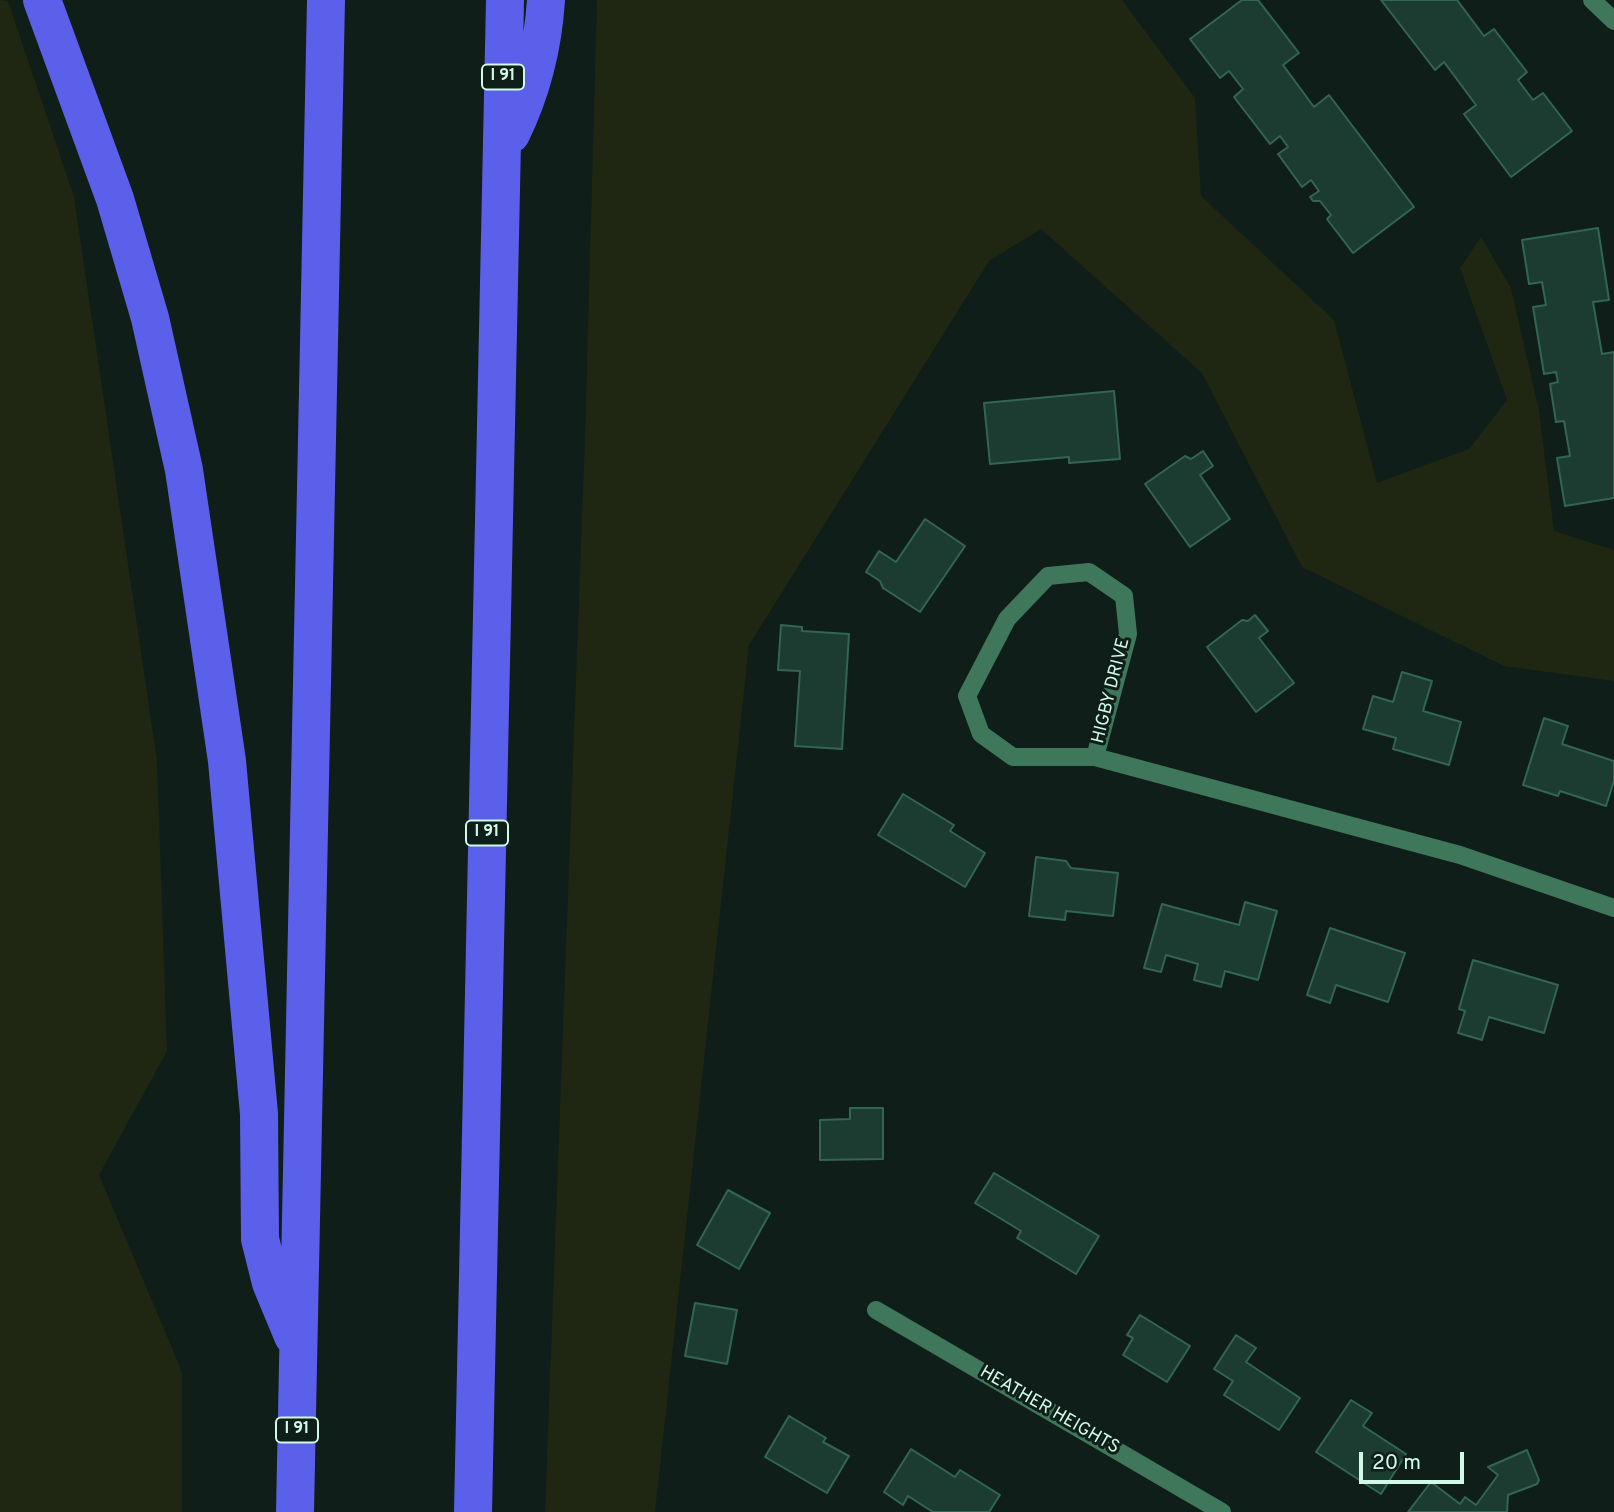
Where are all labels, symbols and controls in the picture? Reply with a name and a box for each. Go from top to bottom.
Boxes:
road number: I 91 [482,64,524,90]
street label: HIGBY DRIVE [1088,636,1136,746]
road number: I 91 [466,820,508,846]
street label: HEATHER HEIGHTS [975,1362,1123,1460]
road number: I 91 [276,1418,318,1442]
scale bar [1362,1438,1467,1482]
text: 20 m [1372,1450,1421,1477]

